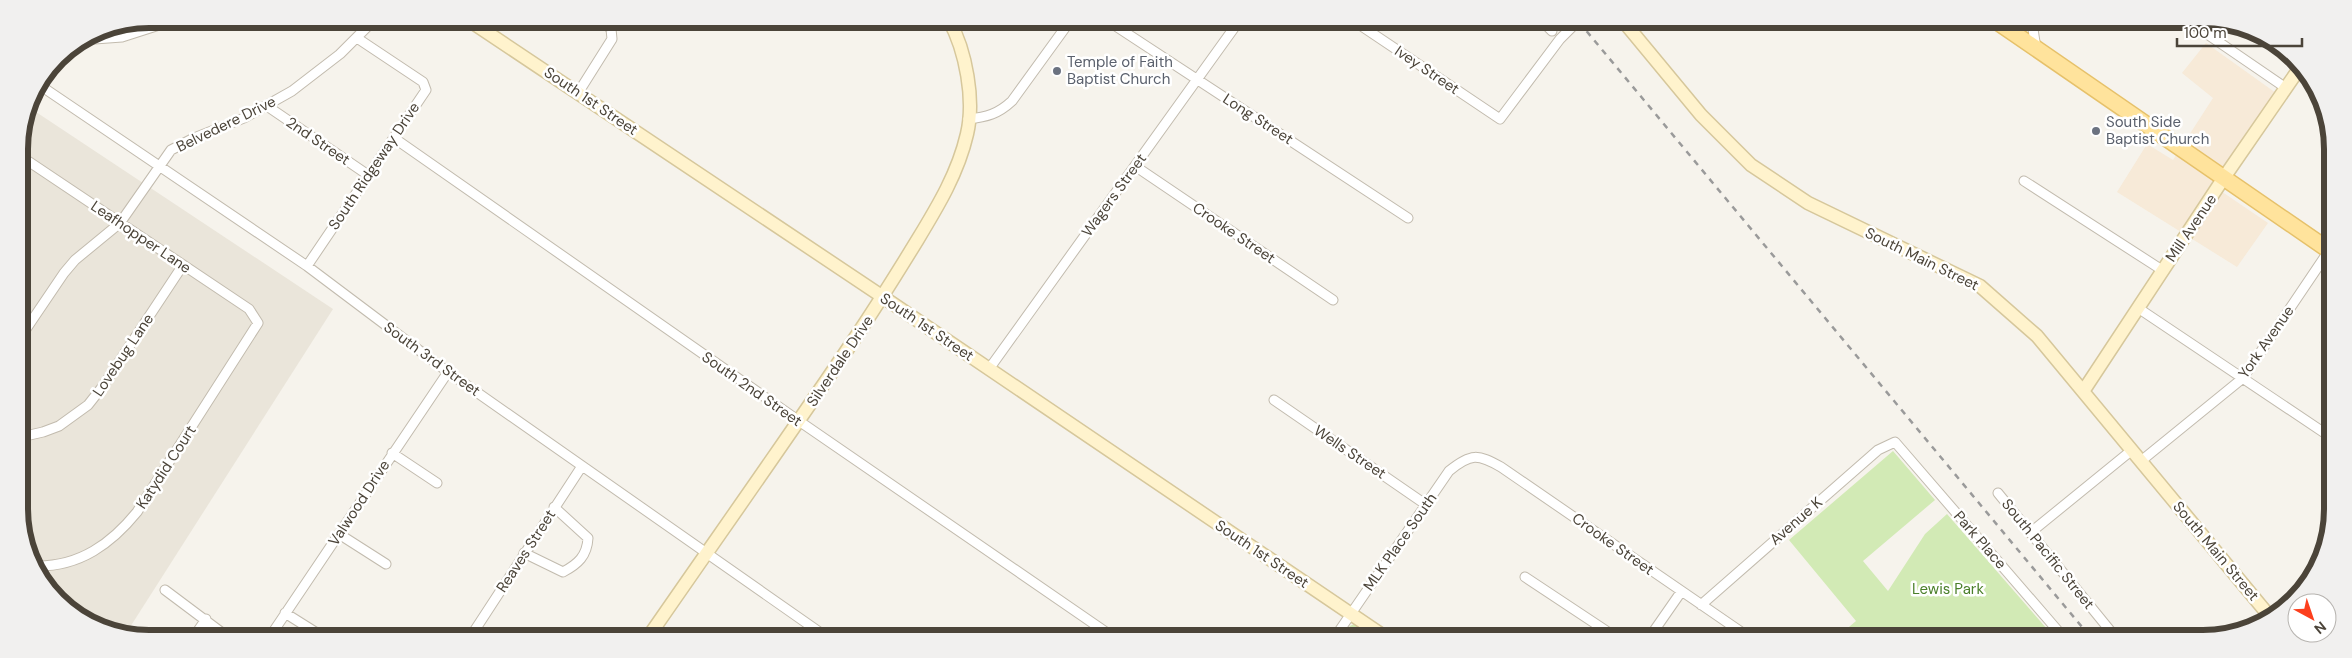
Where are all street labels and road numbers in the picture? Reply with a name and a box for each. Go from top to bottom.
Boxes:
street label: Ivey Street [1391,41,1463,99]
street label: South 1st Street [540,62,642,140]
street label: Long Street [1219,89,1297,149]
street label: Belvedere Drive [173,91,279,157]
street label: South Ridgeway Drive [324,98,424,234]
street label: 2nd Street [282,112,354,170]
street label: Wagers Street [1077,149,1151,241]
street label: Mill Avenue [2161,190,2221,266]
street label: Leafhopper Lane [87,196,195,278]
street label: Crooke Street [1189,198,1279,268]
street label: South Main Street [1862,223,1982,295]
street label: South 1st Street [876,288,978,366]
street label: York Avenue [2234,302,2298,382]
street label: Lovebug Lane [88,310,158,400]
street label: Silverdale Drive [802,312,878,410]
street label: South 3rd Street [380,317,484,401]
street label: South 2nd Street [698,347,806,431]
street label: Katydid Court [131,421,201,513]
street label: Wells Street [1310,421,1390,484]
street label: Valwood Drive [324,456,394,550]
street label: MLK Place South [1359,489,1441,595]
street label: Avenue K [1765,492,1827,549]
street label: South Pacific Street [1997,495,2099,614]
street label: South Main Street [2168,497,2264,605]
street label: Reaves Street [492,506,560,596]
street label: Park Place [1949,507,2011,573]
street label: Crooke Street [1568,508,1658,580]
street label: South 1st Street [1211,515,1313,593]

